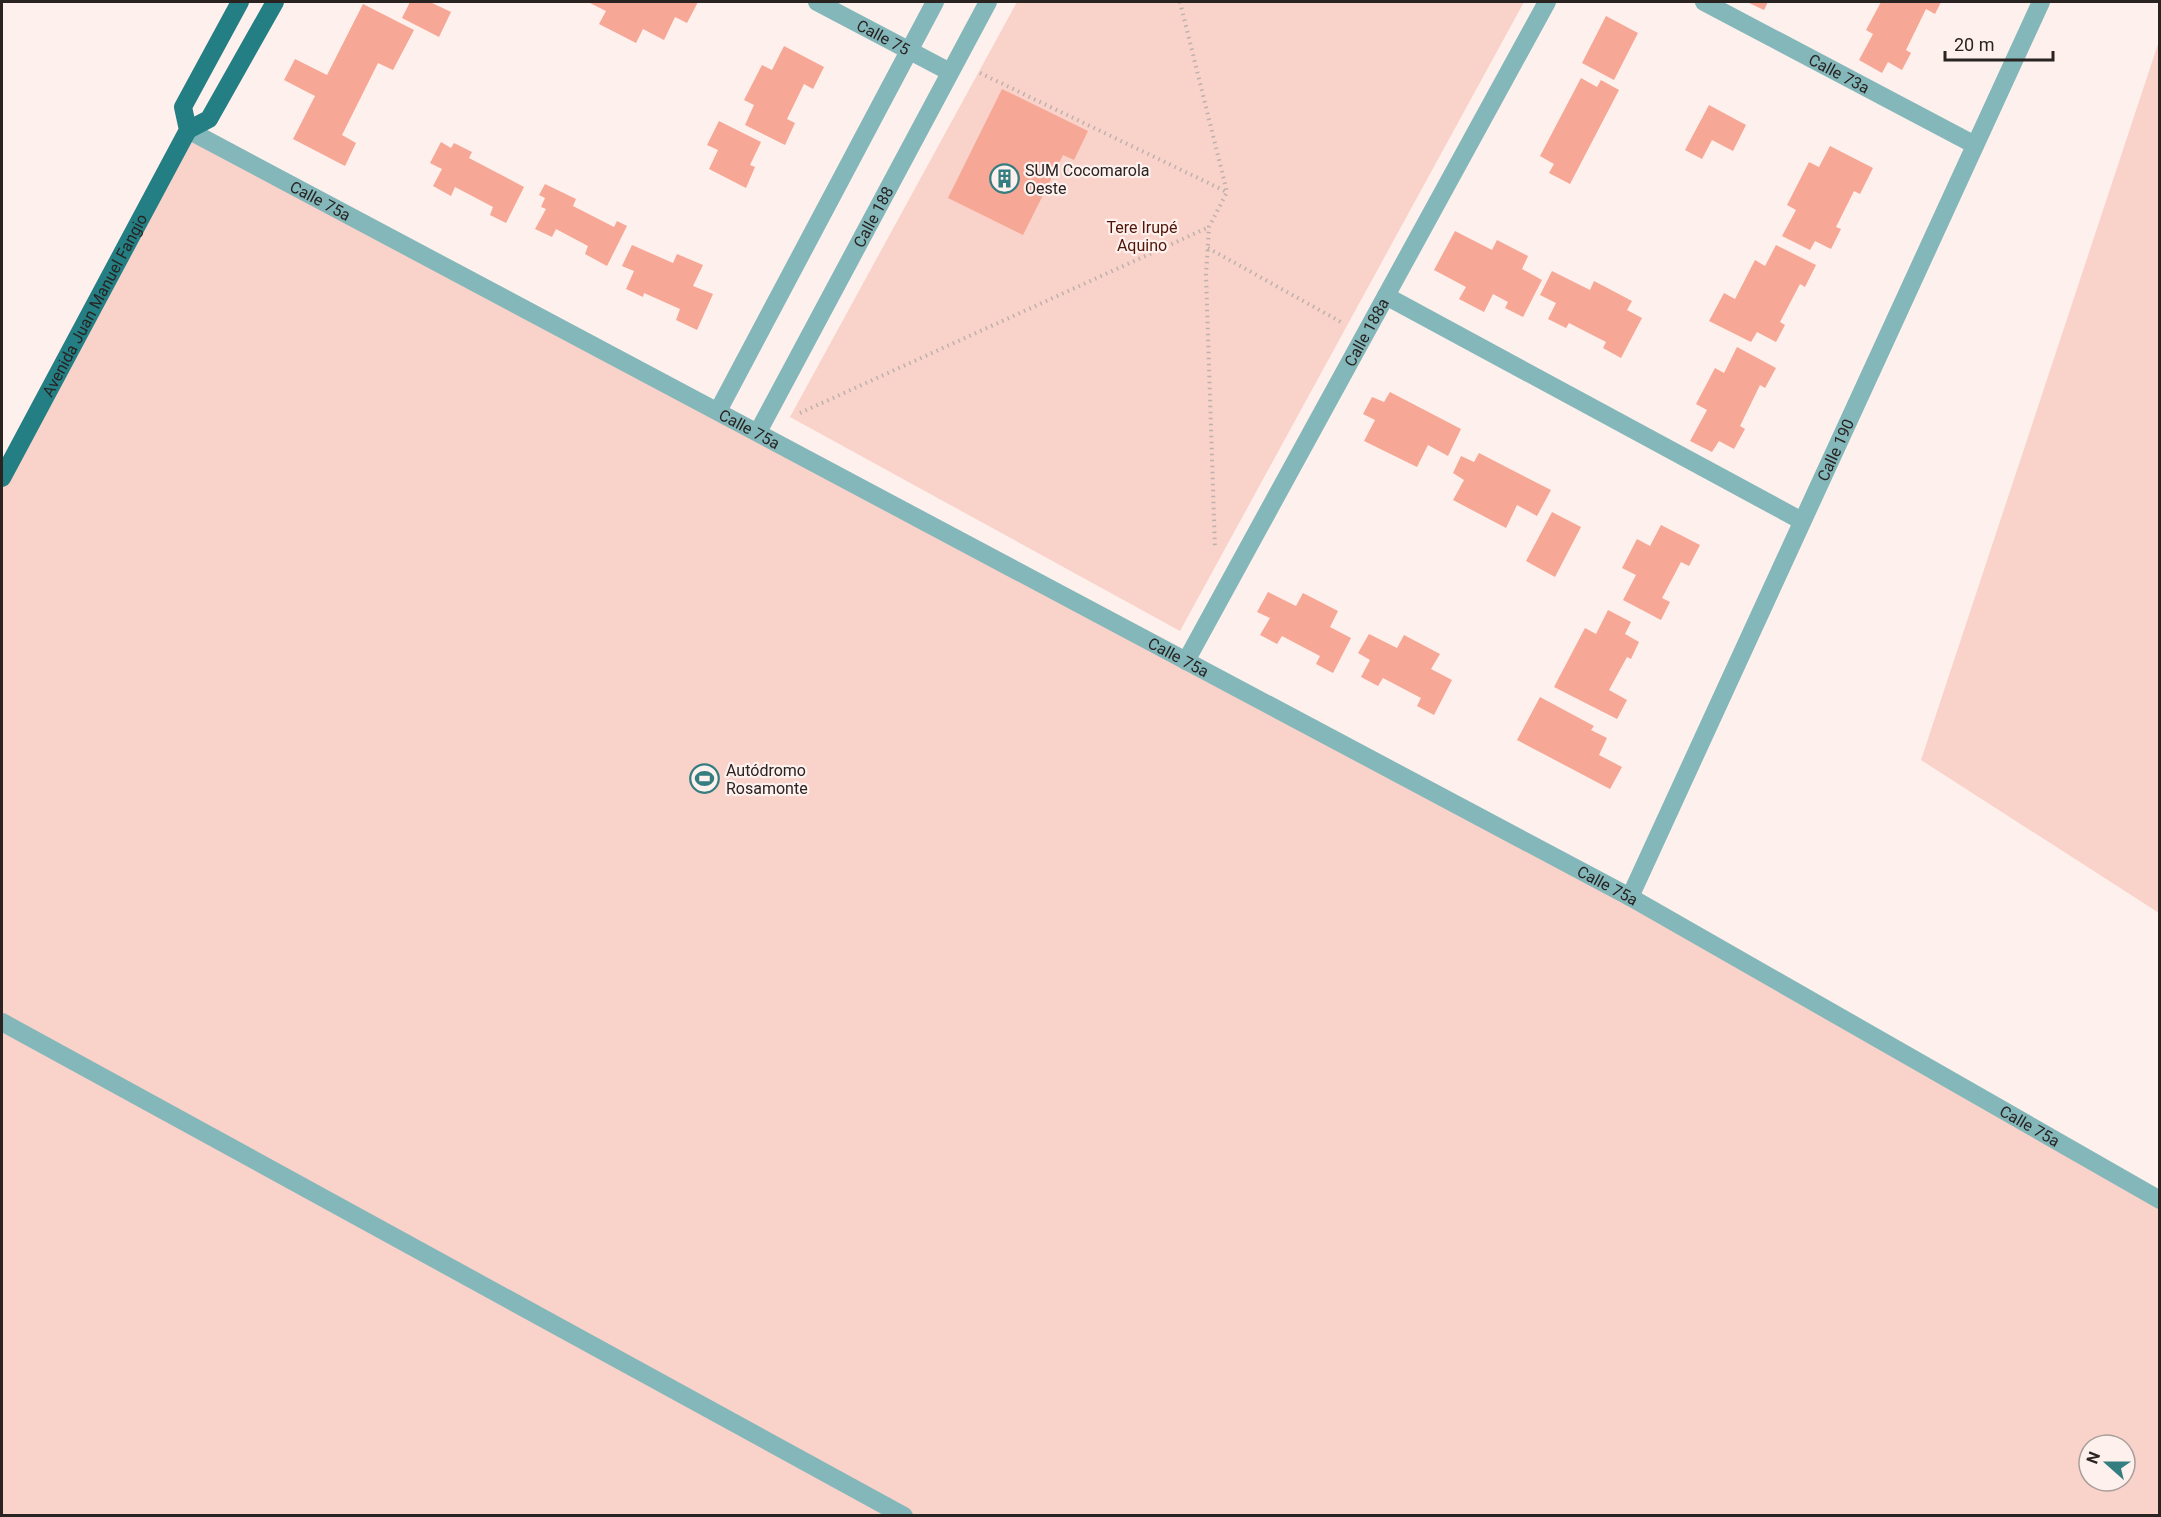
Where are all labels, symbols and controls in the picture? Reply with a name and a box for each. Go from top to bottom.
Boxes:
street label: Calle 75 [853,16,913,59]
scale bar [1945,24,2053,62]
text: 20 m [1954,34,1994,55]
street label: Calle 73a [1805,50,1873,98]
place label: SUM Cocomarola Oeste [1025,161,1150,198]
building icon: SUM Cocomarola Oeste [988,163,1020,195]
street label: Calle 75a [287,177,354,225]
street label: Calle 188 [849,183,898,251]
street label: Avenida Juan Manuel Fangio [38,211,151,400]
park label: Tere Irupé Aquino [1106,218,1178,255]
street label: Calle 188a [1340,295,1393,370]
street label: Calle 75a [716,405,783,453]
street label: Calle 190 [1813,416,1858,484]
street label: Calle 75a [1145,633,1212,681]
place label: Autódromo Rosamonte [726,761,808,798]
sports icon: Autódromo Rosamonte [689,763,721,795]
street label: Calle 75a [1574,862,1641,910]
street label: Calle 75a [1996,1101,2063,1151]
north arrow [2077,1433,2137,1493]
text: N [2083,1449,2104,1466]

